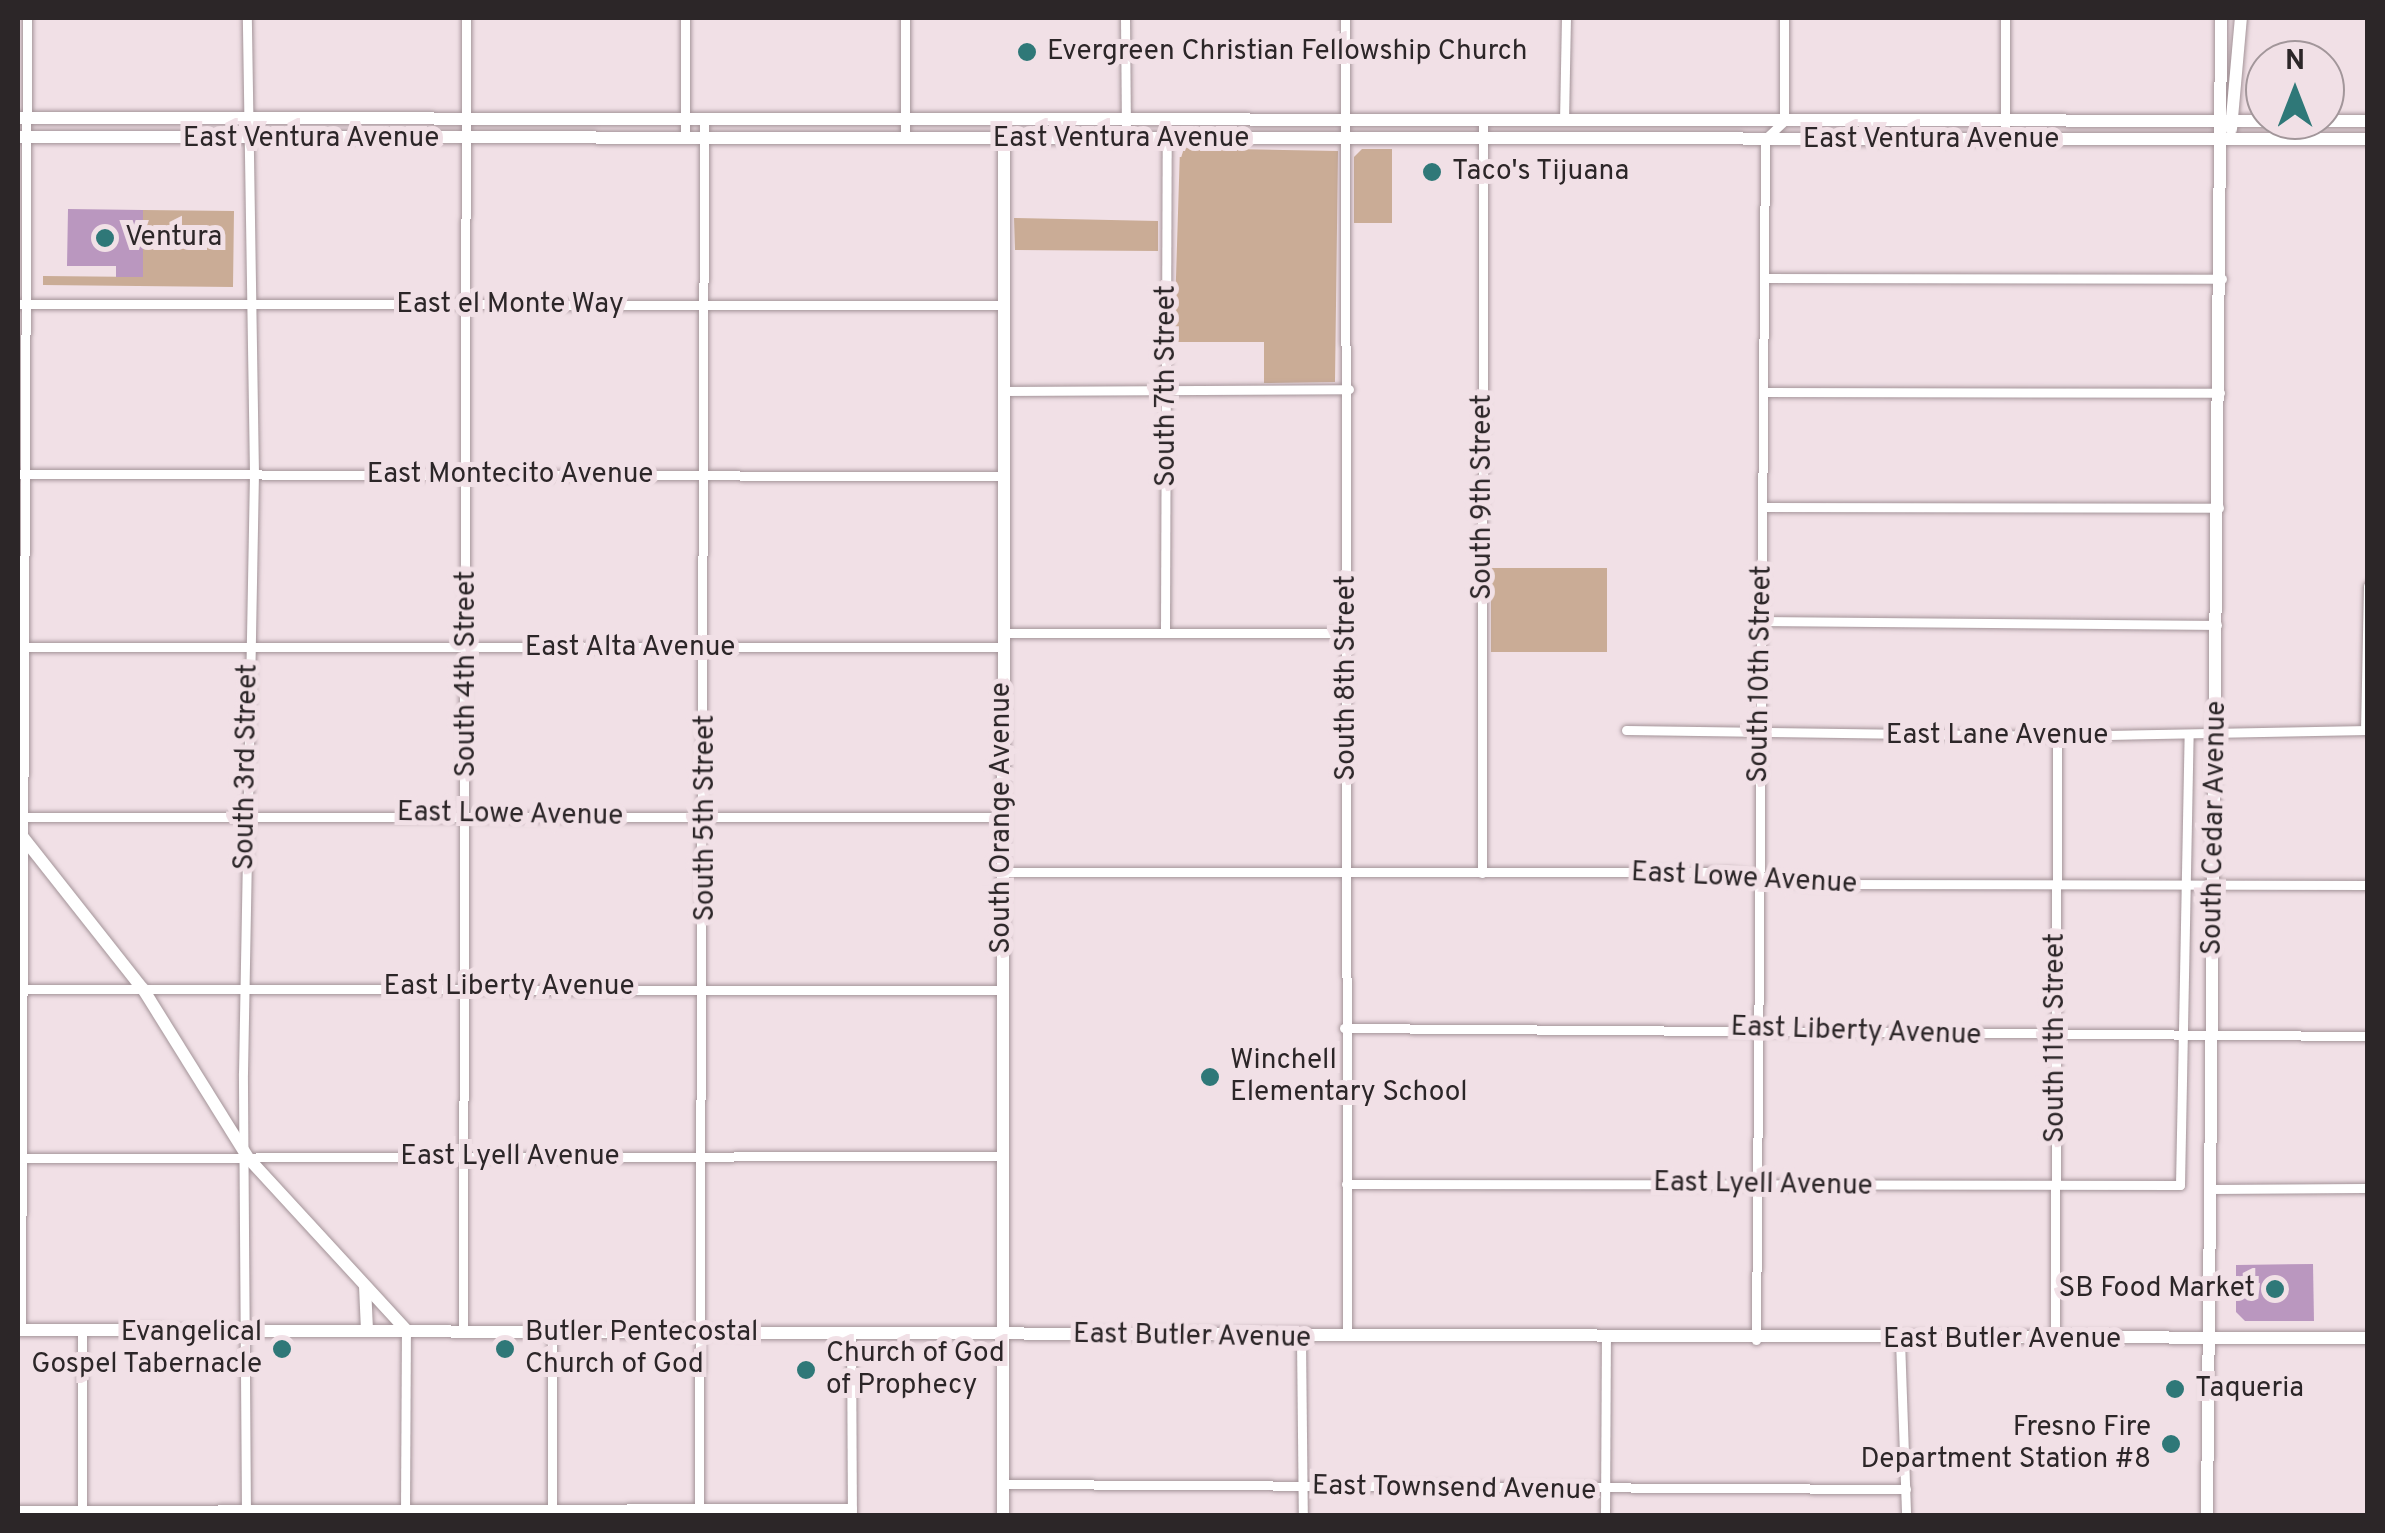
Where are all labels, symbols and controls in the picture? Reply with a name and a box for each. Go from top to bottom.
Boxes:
place label: Evergreen Christian Fellowship Church [1047,35,1528,69]
north arrow [2245,40,2345,140]
marker: Evergreen Christian Fellowship Church [1016,41,1038,63]
text: N [2285,44,2305,80]
street label: East Ventura Avenue [182,122,440,156]
street label: East Ventura Avenue [992,122,1250,156]
street label: East Ventura Avenue [1802,123,2060,157]
place label: Taco's Tijuana [1452,155,1630,189]
marker: Taco's Tijuana [1421,161,1443,183]
place label: Ventura [125,221,222,255]
marker: Ventura [94,227,116,249]
street label: South 7th Street [1150,284,1184,488]
street label: East el Monte Way [396,288,624,322]
street label: South 9th Street [1466,394,1500,600]
street label: East Montecito Avenue [366,458,654,492]
street label: South 10th Street [1742,565,1780,783]
street label: South 4th Street [450,571,484,777]
street label: South 8th Street [1330,575,1364,781]
street label: East Alta Avenue [524,631,736,665]
street label: South 3rd Street [228,663,266,871]
street label: South Orange Avenue [985,681,1019,955]
street label: South Cedar Avenue [2196,700,2234,956]
street label: South 5th Street [689,715,723,921]
street label: East Lane Avenue [1885,719,2109,753]
street label: East Lowe Avenue [396,796,624,834]
street label: East Lowe Avenue [1630,856,1858,902]
street label: South 11th Street [2039,933,2073,1143]
street label: East Liberty Avenue [383,970,635,1004]
street label: East Liberty Avenue [1729,1011,1983,1053]
place label: Winchell Elementary School [1230,1044,1468,1110]
marker: Winchell Elementary School [1199,1066,1221,1088]
street label: East Lyell Avenue [400,1140,620,1174]
street label: East Lyell Avenue [1652,1166,1874,1204]
place label: SB Food Market [2058,1272,2255,1306]
marker: SB Food Market [2264,1278,2286,1300]
place label: Evangelical Gospel Tabernacle [30,1316,262,1382]
place label: Butler Pentecostal Church of God [525,1316,758,1382]
street label: East Butler Avenue [1072,1318,1312,1356]
street label: East Butler Avenue [1882,1323,2122,1357]
place label: Church of God of Prophecy [826,1337,1005,1403]
marker: Evangelical Gospel Tabernacle [271,1338,293,1360]
marker: Butler Pentecostal Church of God [494,1338,516,1360]
marker: Church of God of Prophecy [795,1359,817,1381]
place label: Taqueria [2195,1372,2304,1406]
marker: Taqueria [2164,1378,2186,1400]
place label: Fresno Fire Department Station #8 [1860,1411,2151,1477]
marker: Fresno Fire Department Station #8 [2160,1433,2182,1455]
street label: East Townsend Avenue [1310,1470,1598,1508]

